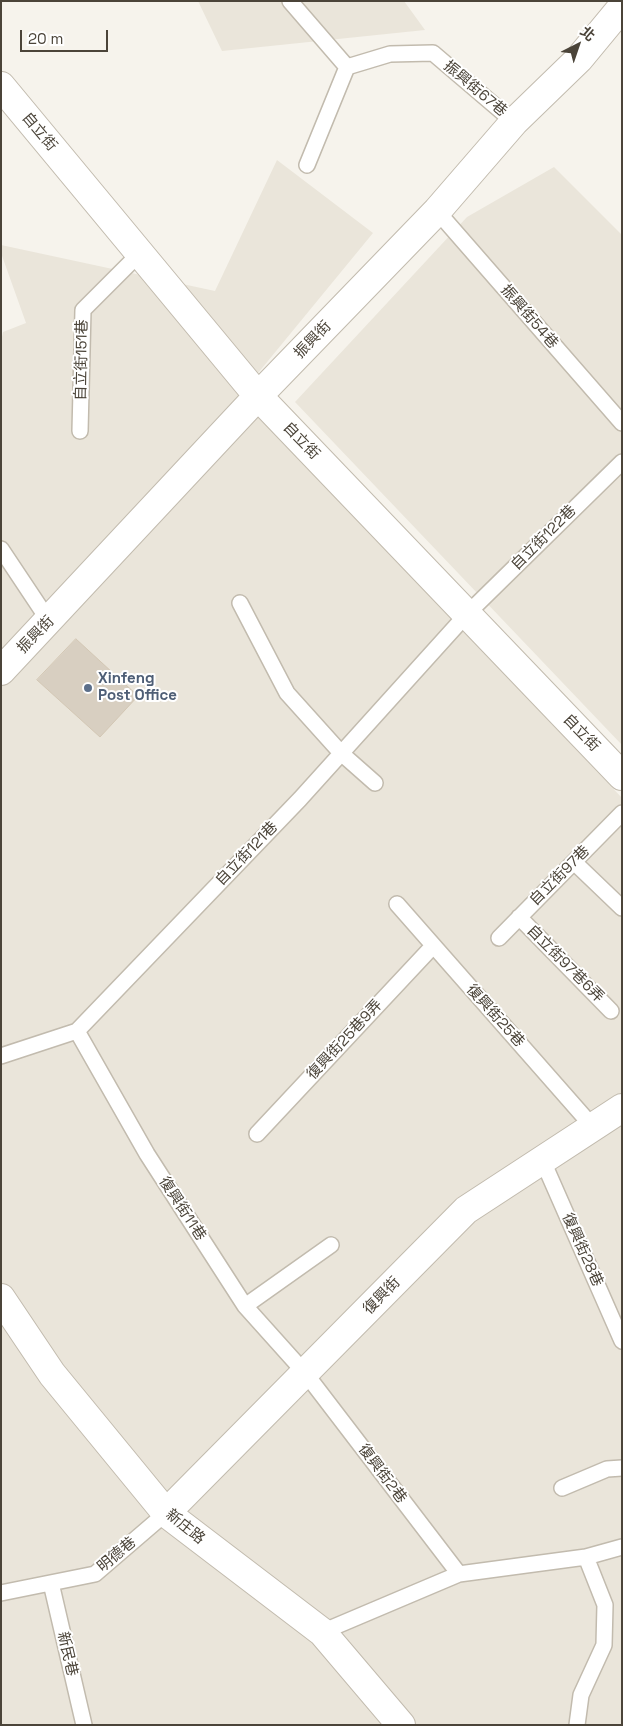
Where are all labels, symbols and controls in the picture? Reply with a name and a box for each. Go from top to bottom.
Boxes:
scale bar [22,20,110,52]
north arrow [553,20,603,70]
text: 北 [577,22,599,45]
text: 20 m [28,29,63,48]
street label: 振興街67巷 [440,57,510,121]
street label: 自立街 [18,109,60,155]
street label: 振興街54巷 [497,282,561,352]
street label: 振興街 [291,318,335,362]
street label: 自立街151巷 [72,319,92,401]
street label: 自立街 [279,419,323,463]
street label: 自立街122巷 [508,502,580,574]
street label: 振興街 [14,613,58,657]
place label: Xinfeng Post Office [98,670,177,705]
marker: Xinfeng Post Office [82,682,94,694]
street label: 自立街 [559,711,603,755]
street label: 自立街121巷 [212,818,282,890]
street label: 自立街97巷 [526,842,594,910]
street label: 自立街97巷6弄 [523,922,607,1006]
street label: 復興街25巷 [462,981,528,1051]
street label: 復興街25巷9弄 [304,996,386,1084]
street label: 復興街11巷 [155,1174,209,1244]
street label: 復興街28巷 [558,1211,606,1289]
street label: 復興街 [360,1274,404,1318]
street label: 復興街2巷 [354,1441,410,1507]
street label: 新庄路 [162,1506,208,1548]
street label: 明德巷 [94,1534,140,1576]
street label: 新民巷 [53,1630,81,1678]

